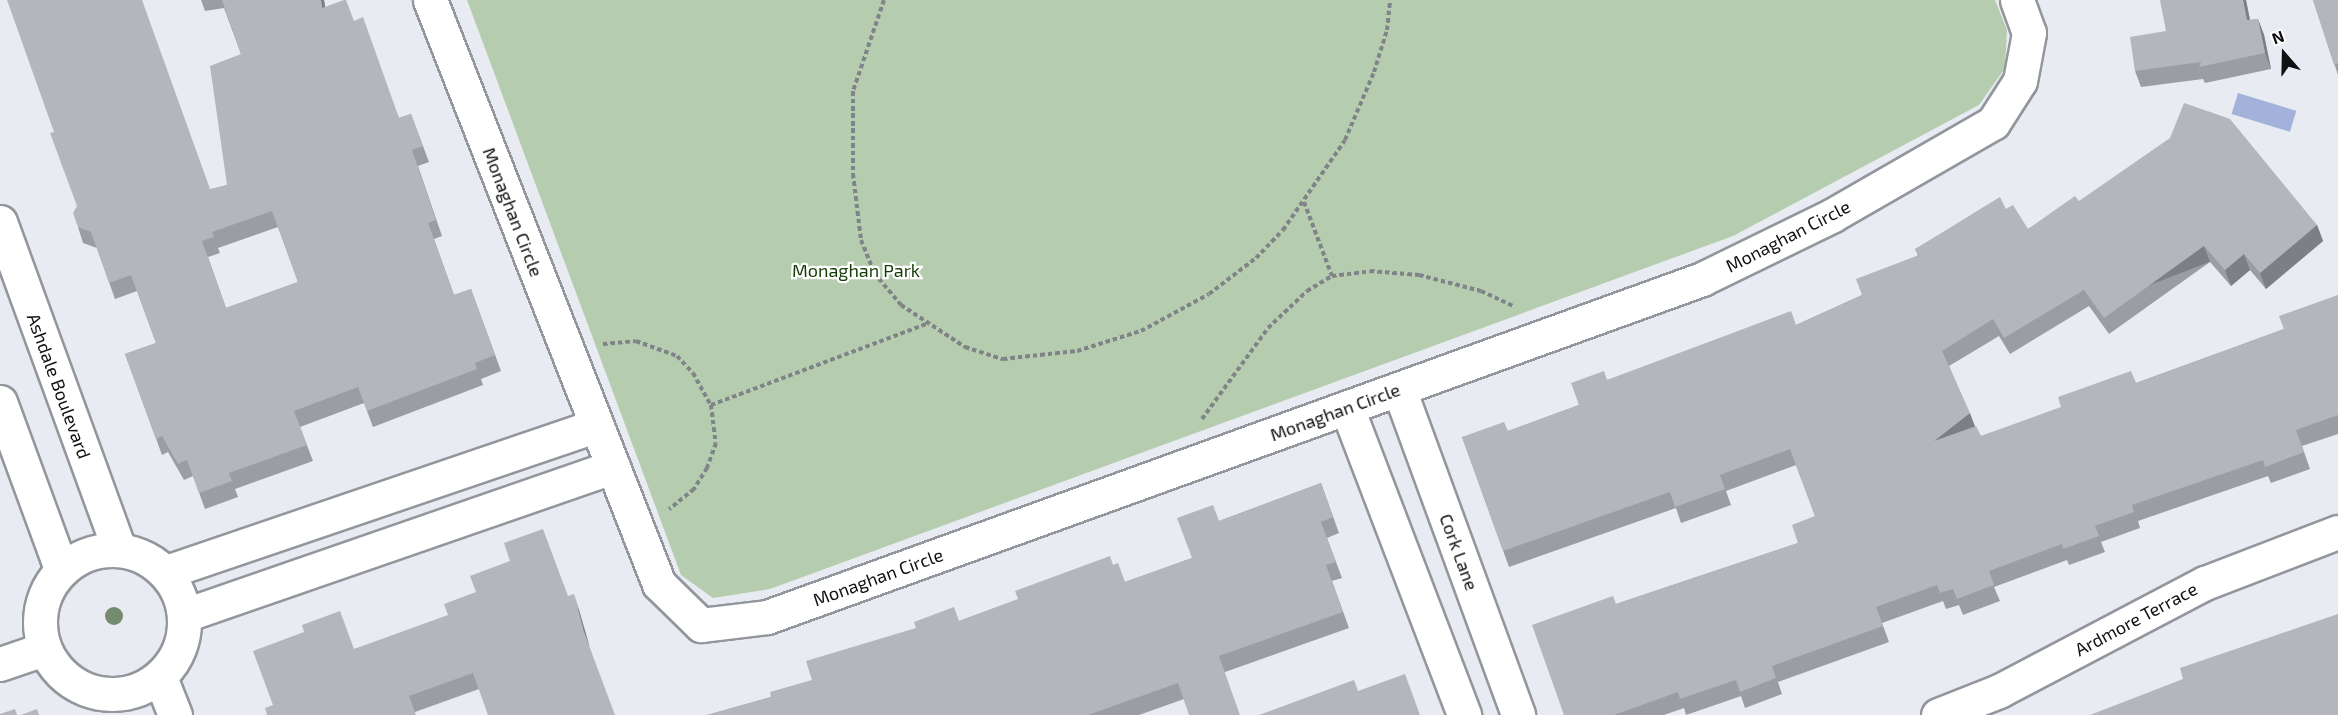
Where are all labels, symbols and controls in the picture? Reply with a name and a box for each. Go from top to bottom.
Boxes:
north arrow [2254,24,2314,84]
text: N [2269,26,2286,48]
street label: Monaghan Circle [478,144,548,280]
street label: Monaghan Circle [1722,195,1854,277]
park label: Monaghan Park [792,259,920,281]
street label: Ashdale Boulevard [23,310,95,462]
street label: Monaghan Circle [1267,378,1403,446]
street label: Cork Lane [1435,511,1483,593]
street label: Monaghan Circle [810,543,946,611]
street label: Ardmore Terrace [2071,578,2201,660]

